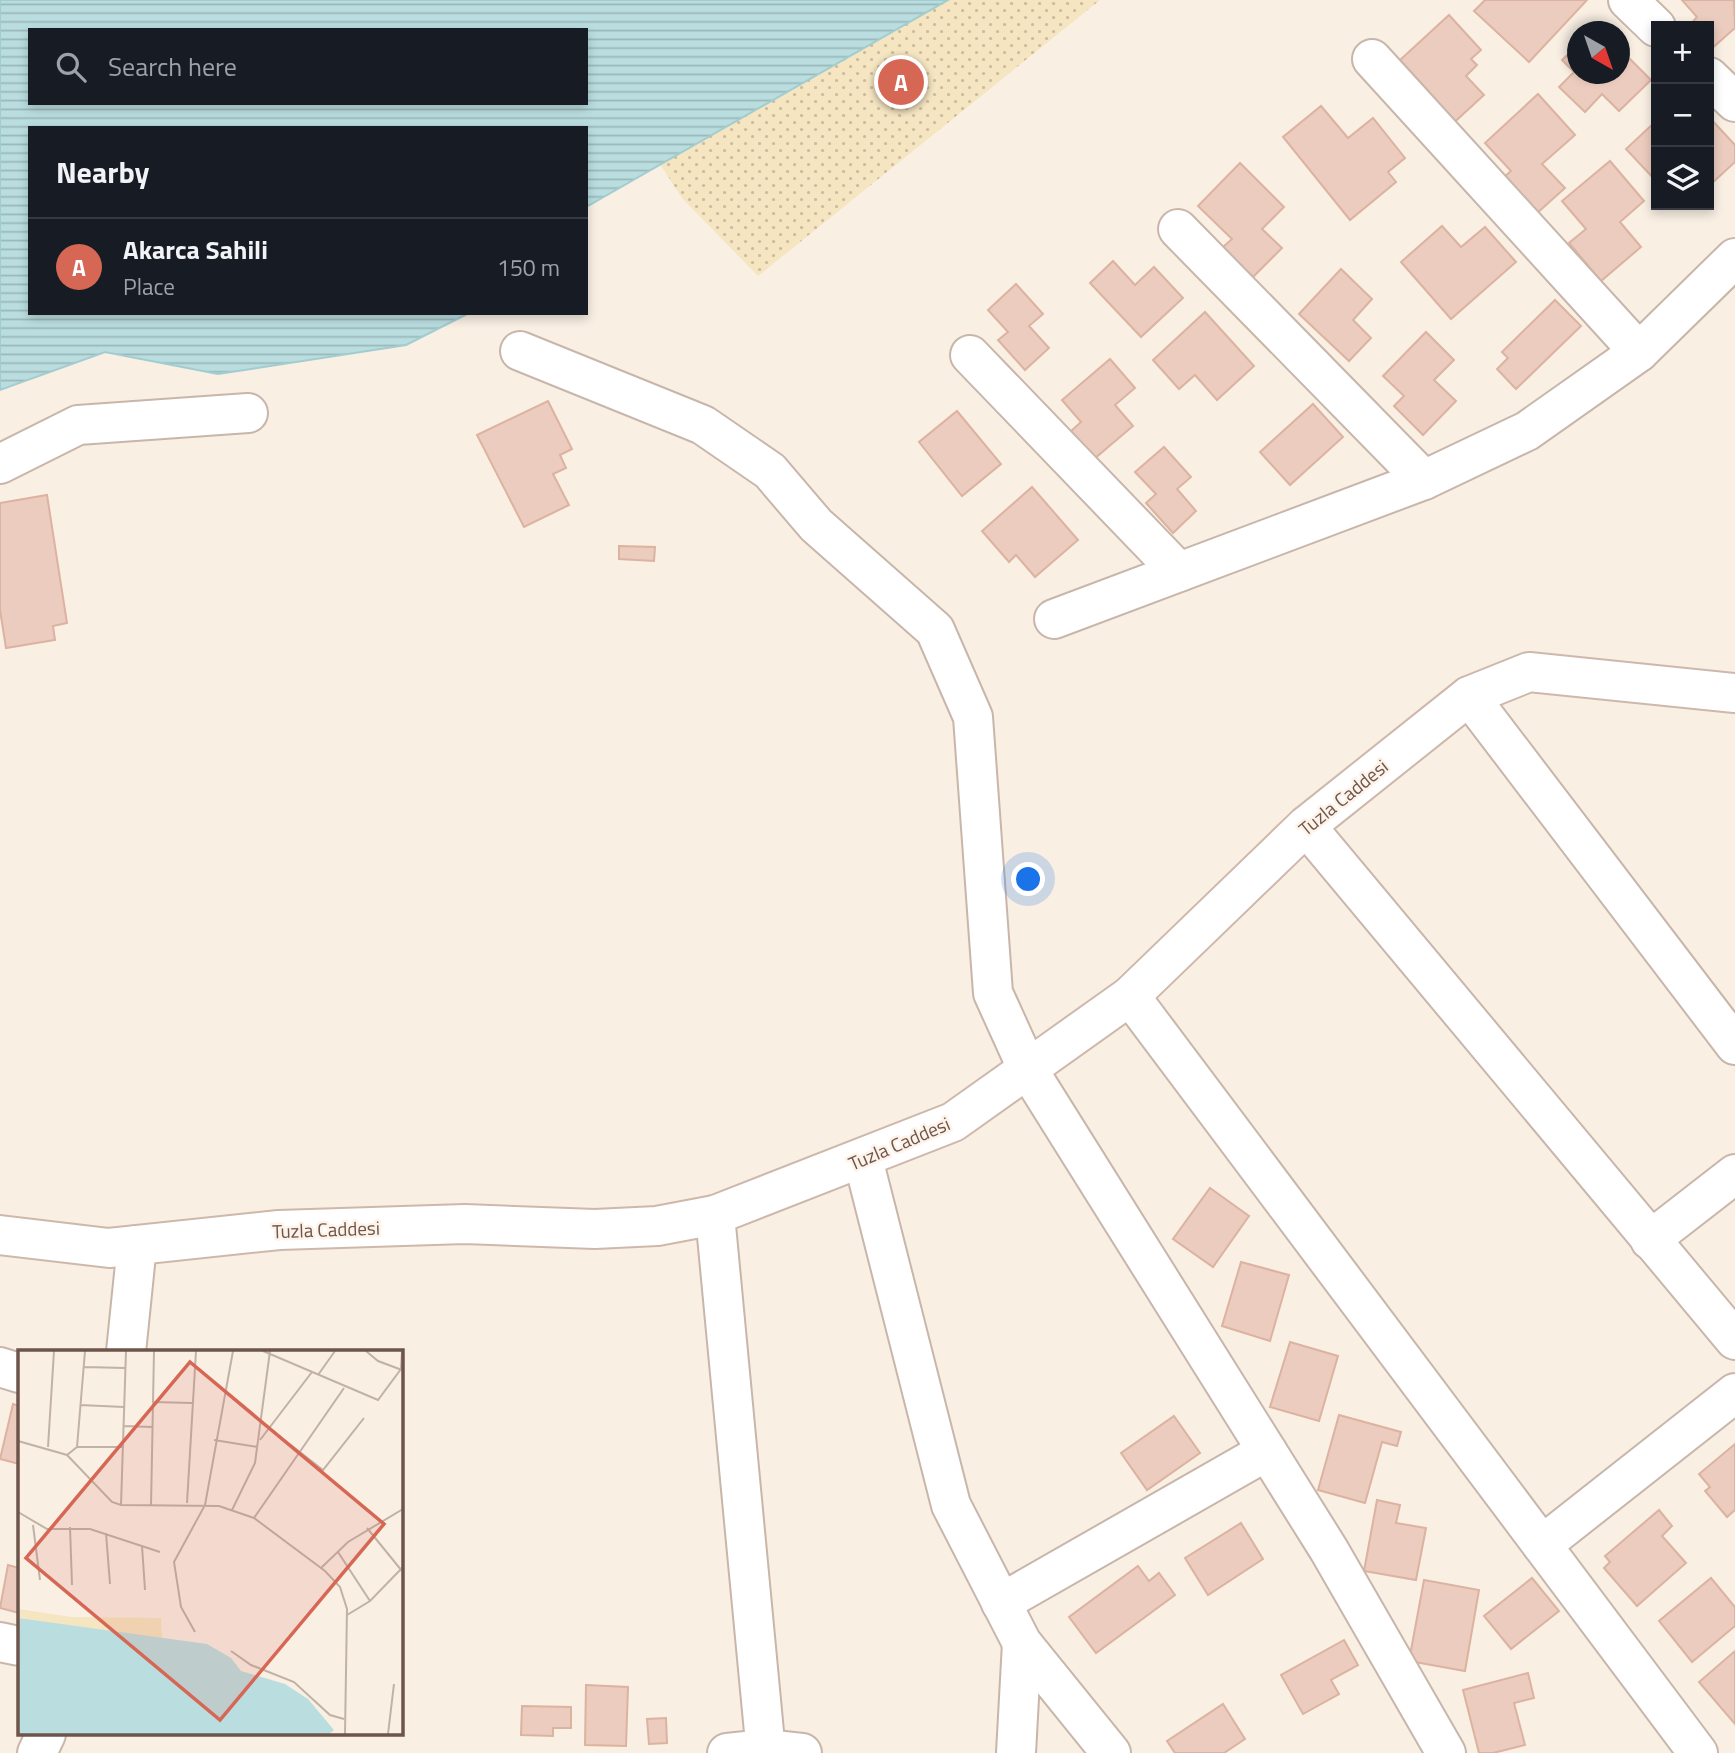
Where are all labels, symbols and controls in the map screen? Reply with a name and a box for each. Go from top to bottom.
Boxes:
north arrow [1567,21,1630,84]
map controls [1651,21,1714,210]
button: + [1651,21,1714,84]
search box [28,28,588,105]
text: Search here [108,47,237,86]
icon: search [52,48,90,86]
pin: A [878,56,924,108]
button: − [1651,84,1714,147]
button: layers [1651,147,1714,210]
text: Nearby [56,149,149,195]
text: Akarca Sahili [123,230,268,269]
text: A [72,250,86,285]
text: 150 m [497,250,560,285]
text: Place [123,269,175,304]
street label: Tuzla Caddesi [1292,752,1394,842]
your location [1011,862,1045,896]
street label: Tuzla Caddesi [844,1109,954,1177]
street label: Tuzla Caddesi [272,1213,380,1245]
inset map [18,1350,402,1736]

